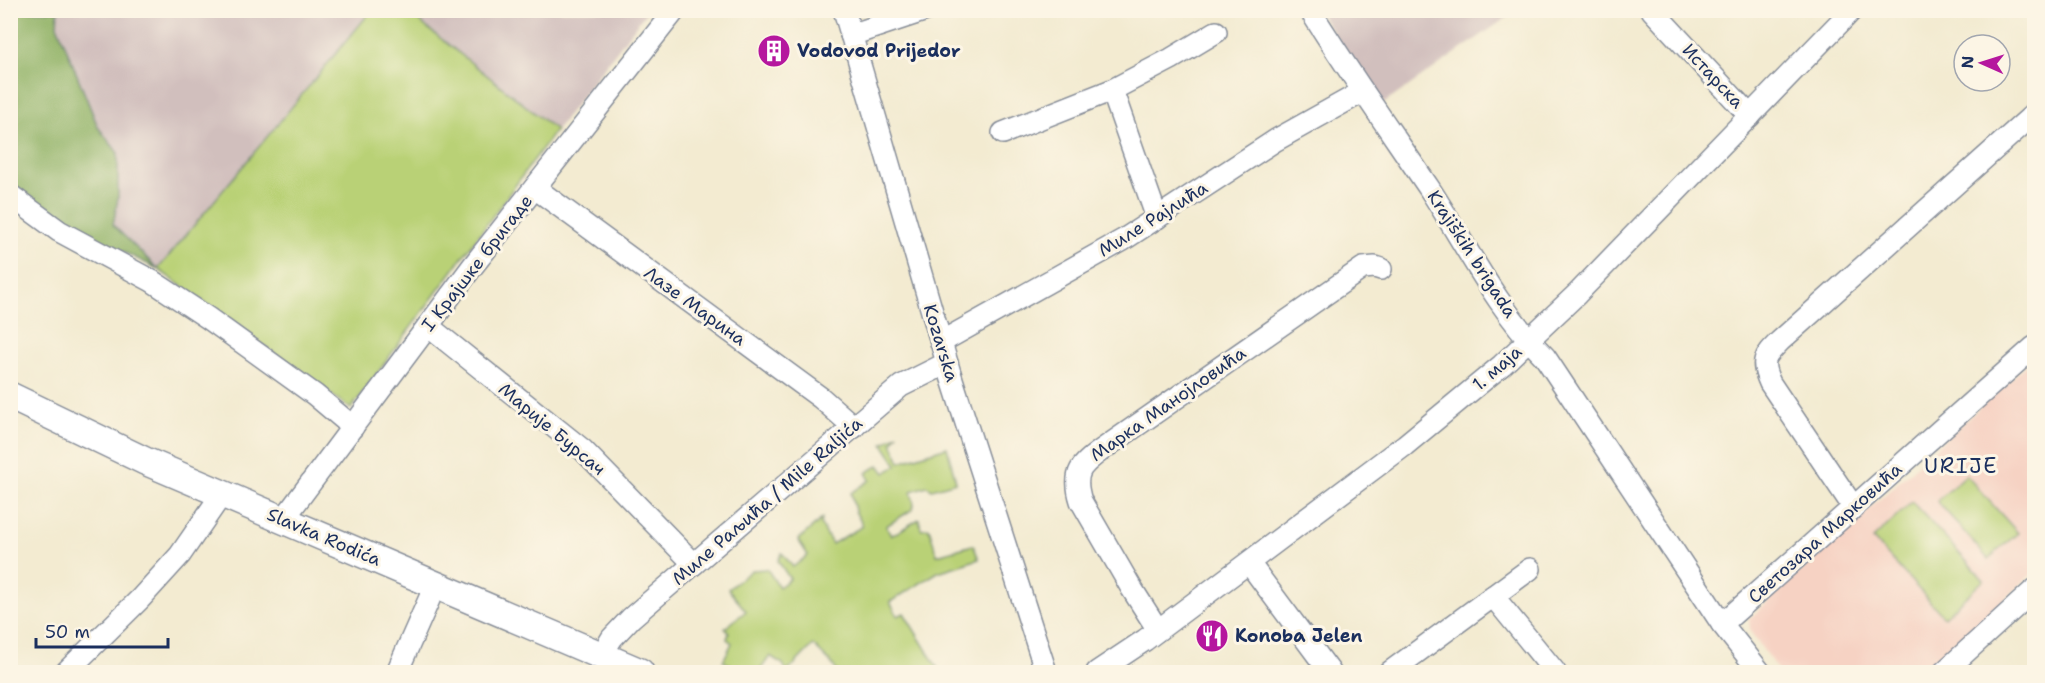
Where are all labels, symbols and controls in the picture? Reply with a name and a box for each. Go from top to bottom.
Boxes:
building icon: Vodovod Prijedor [756,33,792,69]
north arrow [1952,33,2012,93]
street label: Истарска [1677,38,1749,114]
place label: Vodovod Prijedor [797,39,961,63]
text: N [1957,55,1978,69]
street label: Миле Рајлића [1094,176,1212,262]
street label: Krajiških brigada [1422,186,1522,322]
street label: I Крајшке бригаде [416,190,538,336]
street label: Лазе Марина [639,261,751,351]
street label: Kozarska [918,301,964,385]
street label: 1. маја [1467,340,1527,396]
street label: Марка Манојловића [1085,341,1251,467]
street label: Марије Бурсач [494,377,610,481]
street label: Миле Раљића / Mile Raljića [667,411,867,591]
district label: URIJE [1924,452,1998,480]
street label: Светозара Марковића [1743,457,1907,609]
street label: Slavka Rodića [263,502,385,572]
scale bar [36,611,168,649]
restaurant icon: Konoba Jelen [1194,618,1230,654]
text: 50 m [45,620,90,644]
place label: Konoba Jelen [1235,624,1363,648]

